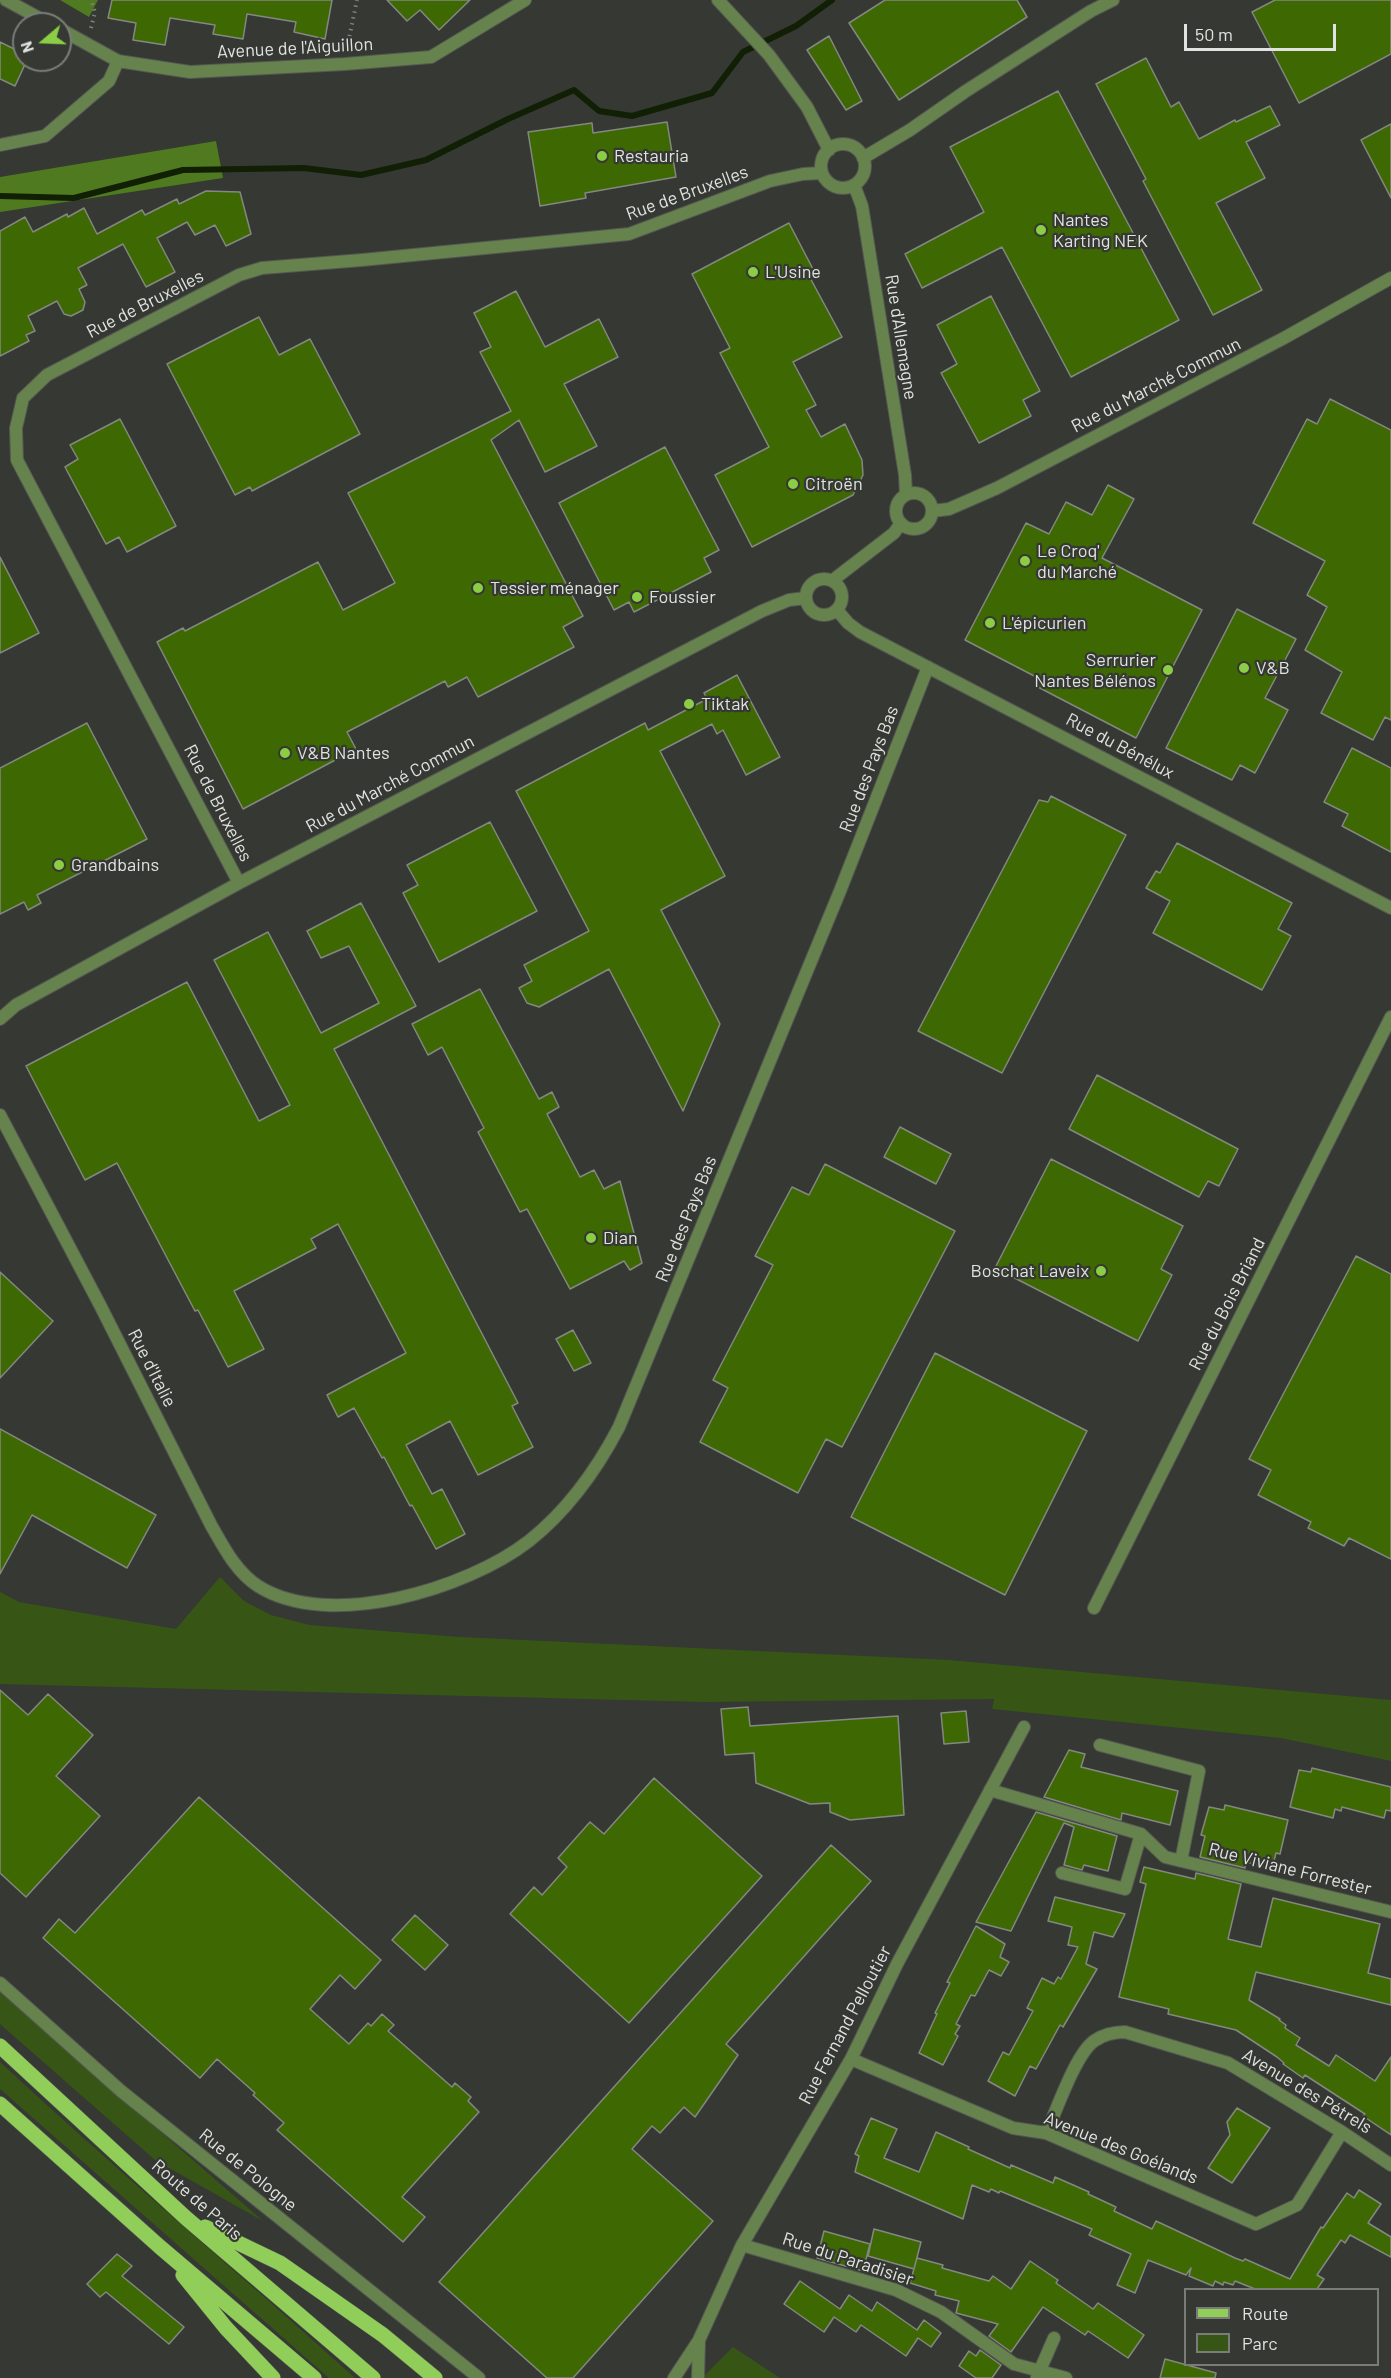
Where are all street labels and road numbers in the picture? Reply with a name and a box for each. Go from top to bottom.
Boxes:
street label: Avenue de l'Aiguillon [216,33,374,63]
street label: Rue de Bruxelles [623,161,751,225]
street label: Rue de Bruxelles [83,265,207,343]
street label: Rue d'Allemagne [880,273,922,401]
street label: Rue du Marché Commun [1068,333,1244,437]
street label: Rue des Pays Bas [835,703,903,835]
street label: Rue du Bénélux [1062,708,1178,784]
street label: Rue du Marché Commun [302,730,478,838]
street label: Rue de Bruxelles [179,741,257,865]
street label: Rue des Pays Bas [651,1153,721,1285]
street label: Rue du Bois Briand [1184,1234,1270,1374]
street label: Rue d'Italie [123,1325,181,1411]
street label: Rue Viviane Forrester [1206,1838,1374,1900]
street label: Rue Fernand Pelloutier [794,1942,896,2108]
street label: Avenue des Pétrels [1238,2044,1376,2138]
street label: Avenue des Goélands [1041,2107,1201,2189]
street label: Rue de Pologne [195,2124,301,2216]
street label: Route de Paris [147,2155,247,2245]
street label: Rue du Paradisier [780,2228,916,2290]

